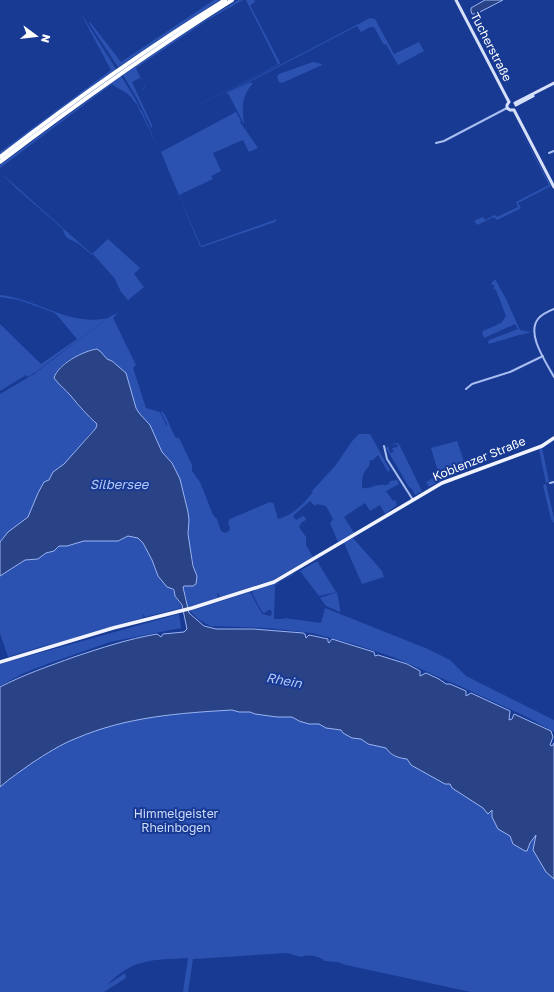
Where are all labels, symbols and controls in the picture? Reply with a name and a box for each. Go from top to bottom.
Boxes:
street label: Tucherstraße [468,10,515,84]
north arrow [16,16,56,56]
text: N [39,33,54,44]
street label: Koblenzer Straße [430,433,528,484]
water label: Silbersee [90,476,150,492]
water label: Rhein [265,669,304,691]
park label: Himmelgeister Rheinbogen [134,806,219,835]

